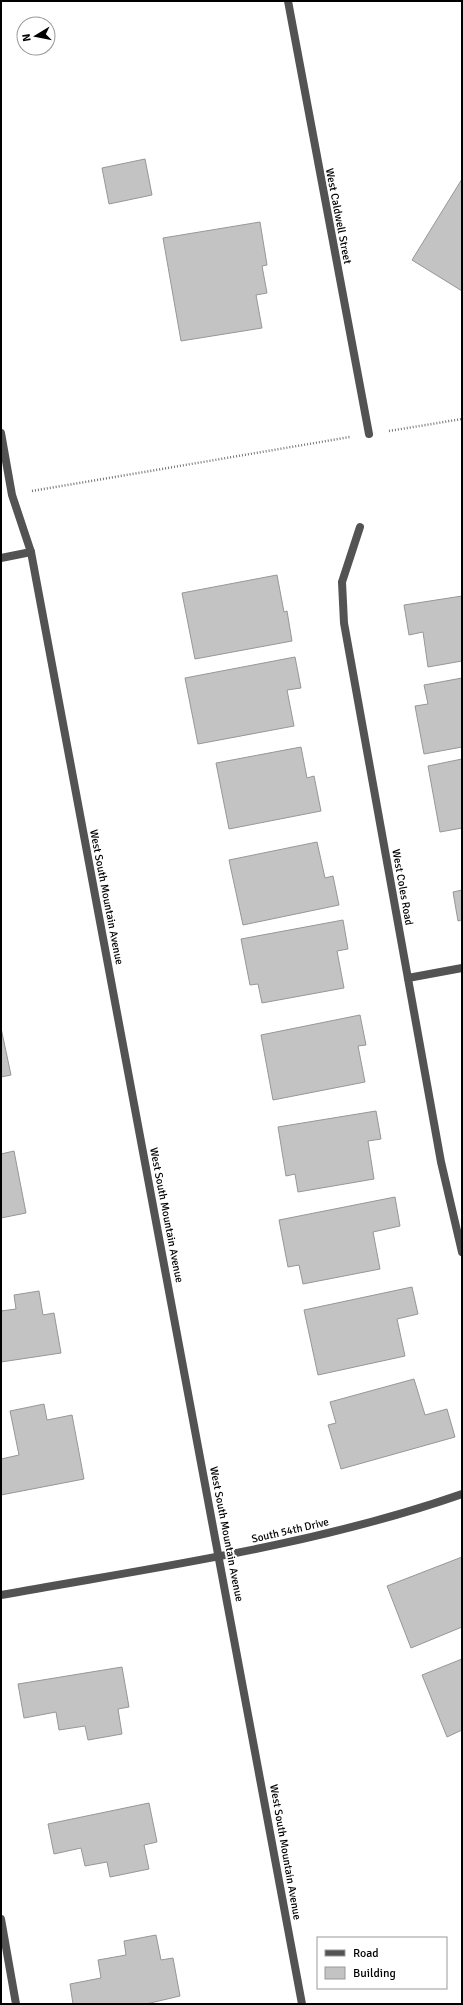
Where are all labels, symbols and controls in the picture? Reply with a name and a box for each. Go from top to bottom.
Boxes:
north arrow [16,16,56,56]
text: N [20,33,34,43]
street label: West Caldwell Street [323,167,354,265]
street label: West South Mountain Avenue [87,828,126,966]
street label: West Coles Road [389,848,416,926]
street label: West South Mountain Avenue [147,1146,186,1284]
street label: West South Mountain Avenue [207,1465,246,1603]
street label: South 54th Drive [250,1515,330,1546]
street label: West South Mountain Avenue [267,1783,304,1921]
legend [317,1937,447,1989]
text: Road [353,1946,379,1961]
text: Building [353,1966,396,1981]

